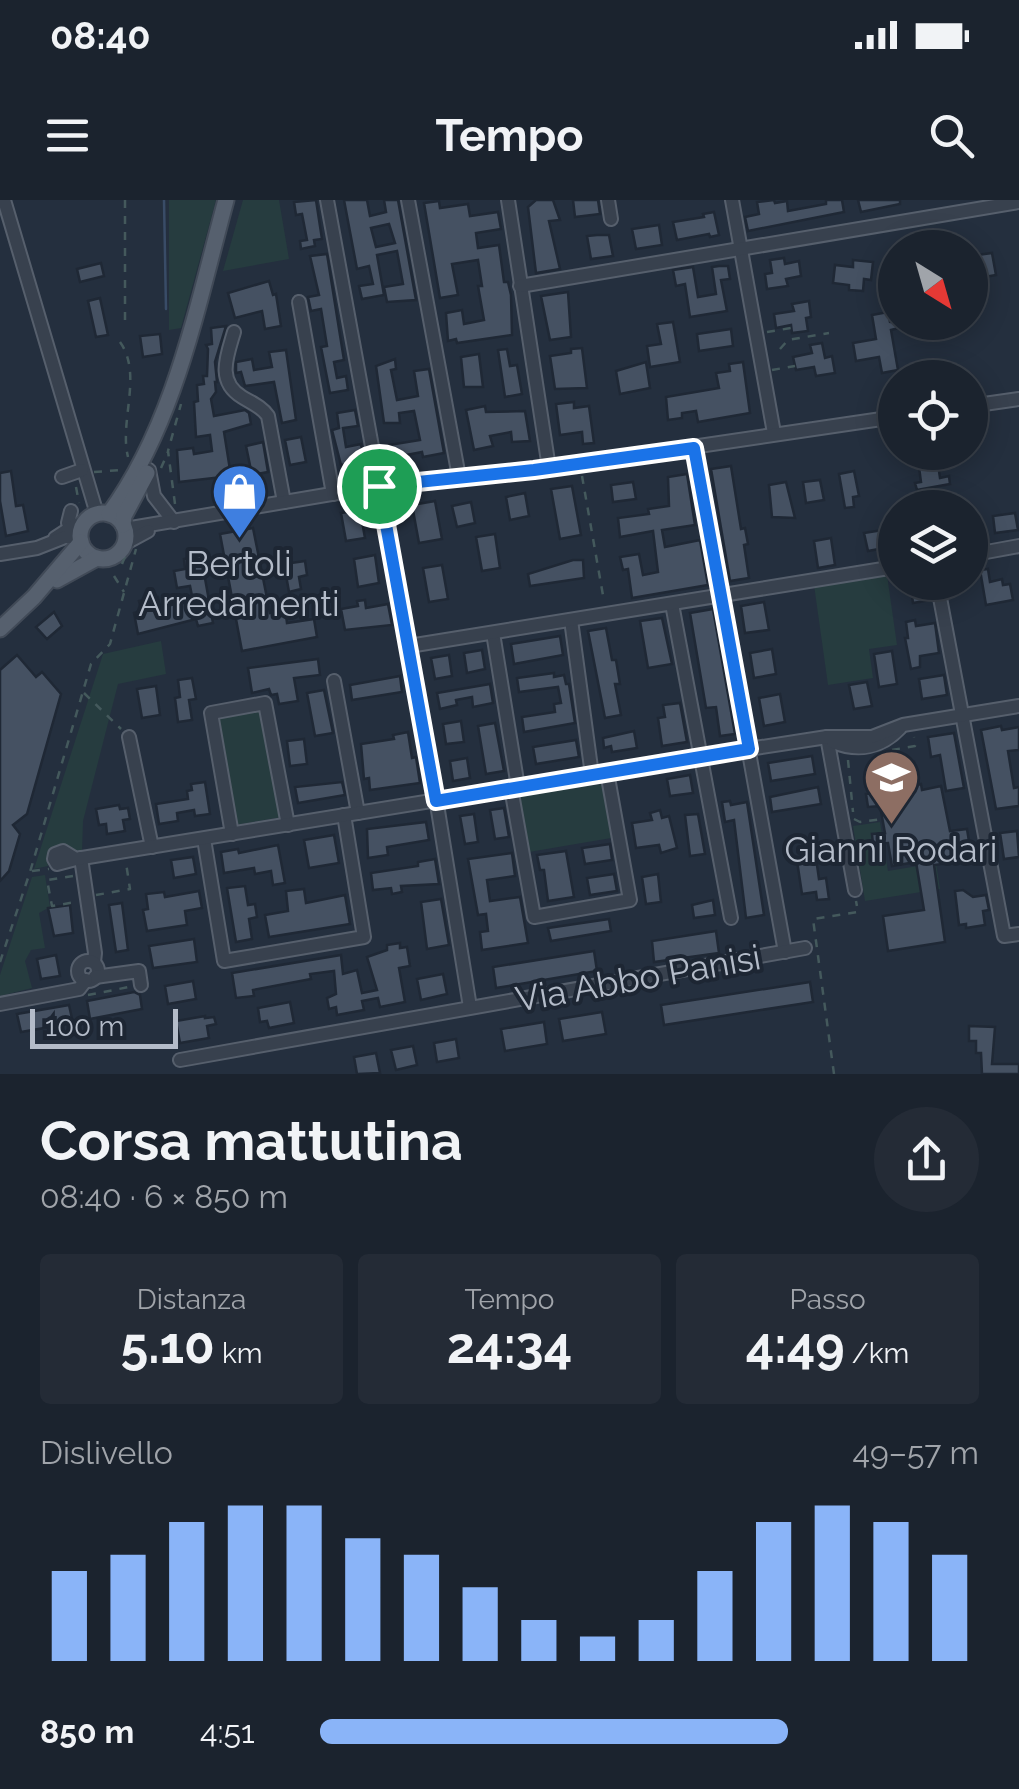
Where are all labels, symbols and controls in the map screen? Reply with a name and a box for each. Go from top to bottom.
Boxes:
text: 08:40 [50,13,151,58]
icon: menu [40,108,95,163]
icon: search [924,108,979,163]
text: Tempo [435,109,584,162]
north arrow [878,230,988,340]
map controls [878,230,988,600]
button: locate [878,360,988,470]
pin [337,444,422,529]
icon: arrive [352,459,407,514]
shop icon: Bertoli Arredamenti [209,462,269,541]
button: layers [878,490,988,600]
place label: Bertoli Arredamenti [138,543,340,624]
school or university icon: Gianni Rodari [861,748,921,827]
place label: Gianni Rodari [785,829,998,870]
street label: Via Abbo Panisi [512,936,764,1020]
scale bar [30,1004,178,1048]
text: 100 m [45,1010,124,1043]
button: share [874,1107,979,1212]
text: Corsa mattutina [40,1108,463,1173]
text: 08:40 · 6 × 850 m [40,1178,288,1215]
text: Distanza [137,1283,246,1316]
text: Tempo [464,1283,555,1316]
text: Passo [789,1283,866,1316]
text: 5.10 [120,1316,215,1375]
text: 24:34 [447,1316,572,1375]
text: 4:49 [746,1316,845,1375]
text: km [215,1337,263,1370]
text: /km [845,1337,909,1370]
text: Dislivello [40,1434,173,1471]
text: 49–57 m [853,1434,979,1471]
text: 850 m [40,1713,134,1750]
text: 4:51 [200,1713,255,1750]

